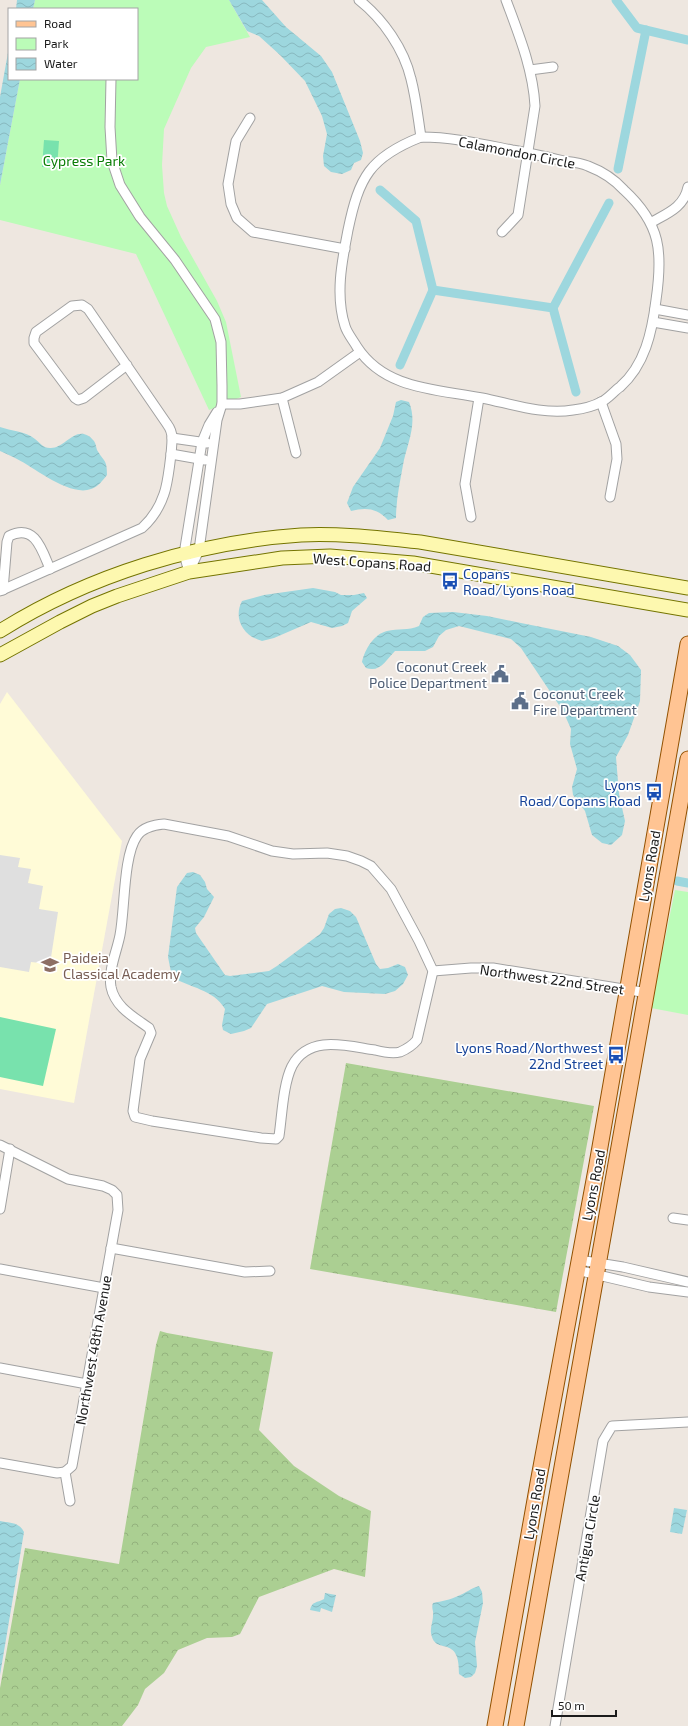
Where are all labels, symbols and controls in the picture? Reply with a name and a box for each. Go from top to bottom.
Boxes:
legend [8,8,138,80]
text: Road [44,16,72,30]
text: Park [44,36,69,50]
text: Water [44,56,78,70]
street label: Calamondon Circle [457,132,577,172]
park label: Cypress Park [43,152,125,169]
street label: West Copans Road [312,549,432,575]
place label: Copans Road/Lyons Road [463,565,575,598]
bus stop icon: Copans Road/Lyons Road [440,571,460,591]
place label: Coconut Creek Police Department [369,658,487,691]
public building icon: Coconut Creek Police Department [490,664,510,684]
place label: Coconut Creek Fire Department [533,685,637,718]
public building icon: Coconut Creek Fire Department [510,691,530,711]
place label: Lyons Road/Copans Road [519,776,641,809]
bus stop icon: Lyons Road/Copans Road [644,782,664,802]
street label: Lyons Road [634,829,664,903]
place label: Paideia Classical Academy [63,949,181,982]
school or university icon: Paideia Classical Academy [40,955,60,975]
street label: Northwest 22nd Street [479,960,625,998]
place label: Lyons Road/Northwest 22nd Street [455,1039,603,1072]
bus stop icon: Lyons Road/Northwest 22nd Street [606,1045,626,1065]
street label: Lyons Road [578,1148,608,1222]
street label: Northwest 48th Avenue [71,1274,115,1426]
street label: Lyons Road [519,1467,549,1541]
street label: Antigua Circle [571,1493,603,1583]
scale bar [552,1692,616,1718]
text: 50 m [558,1698,585,1712]

